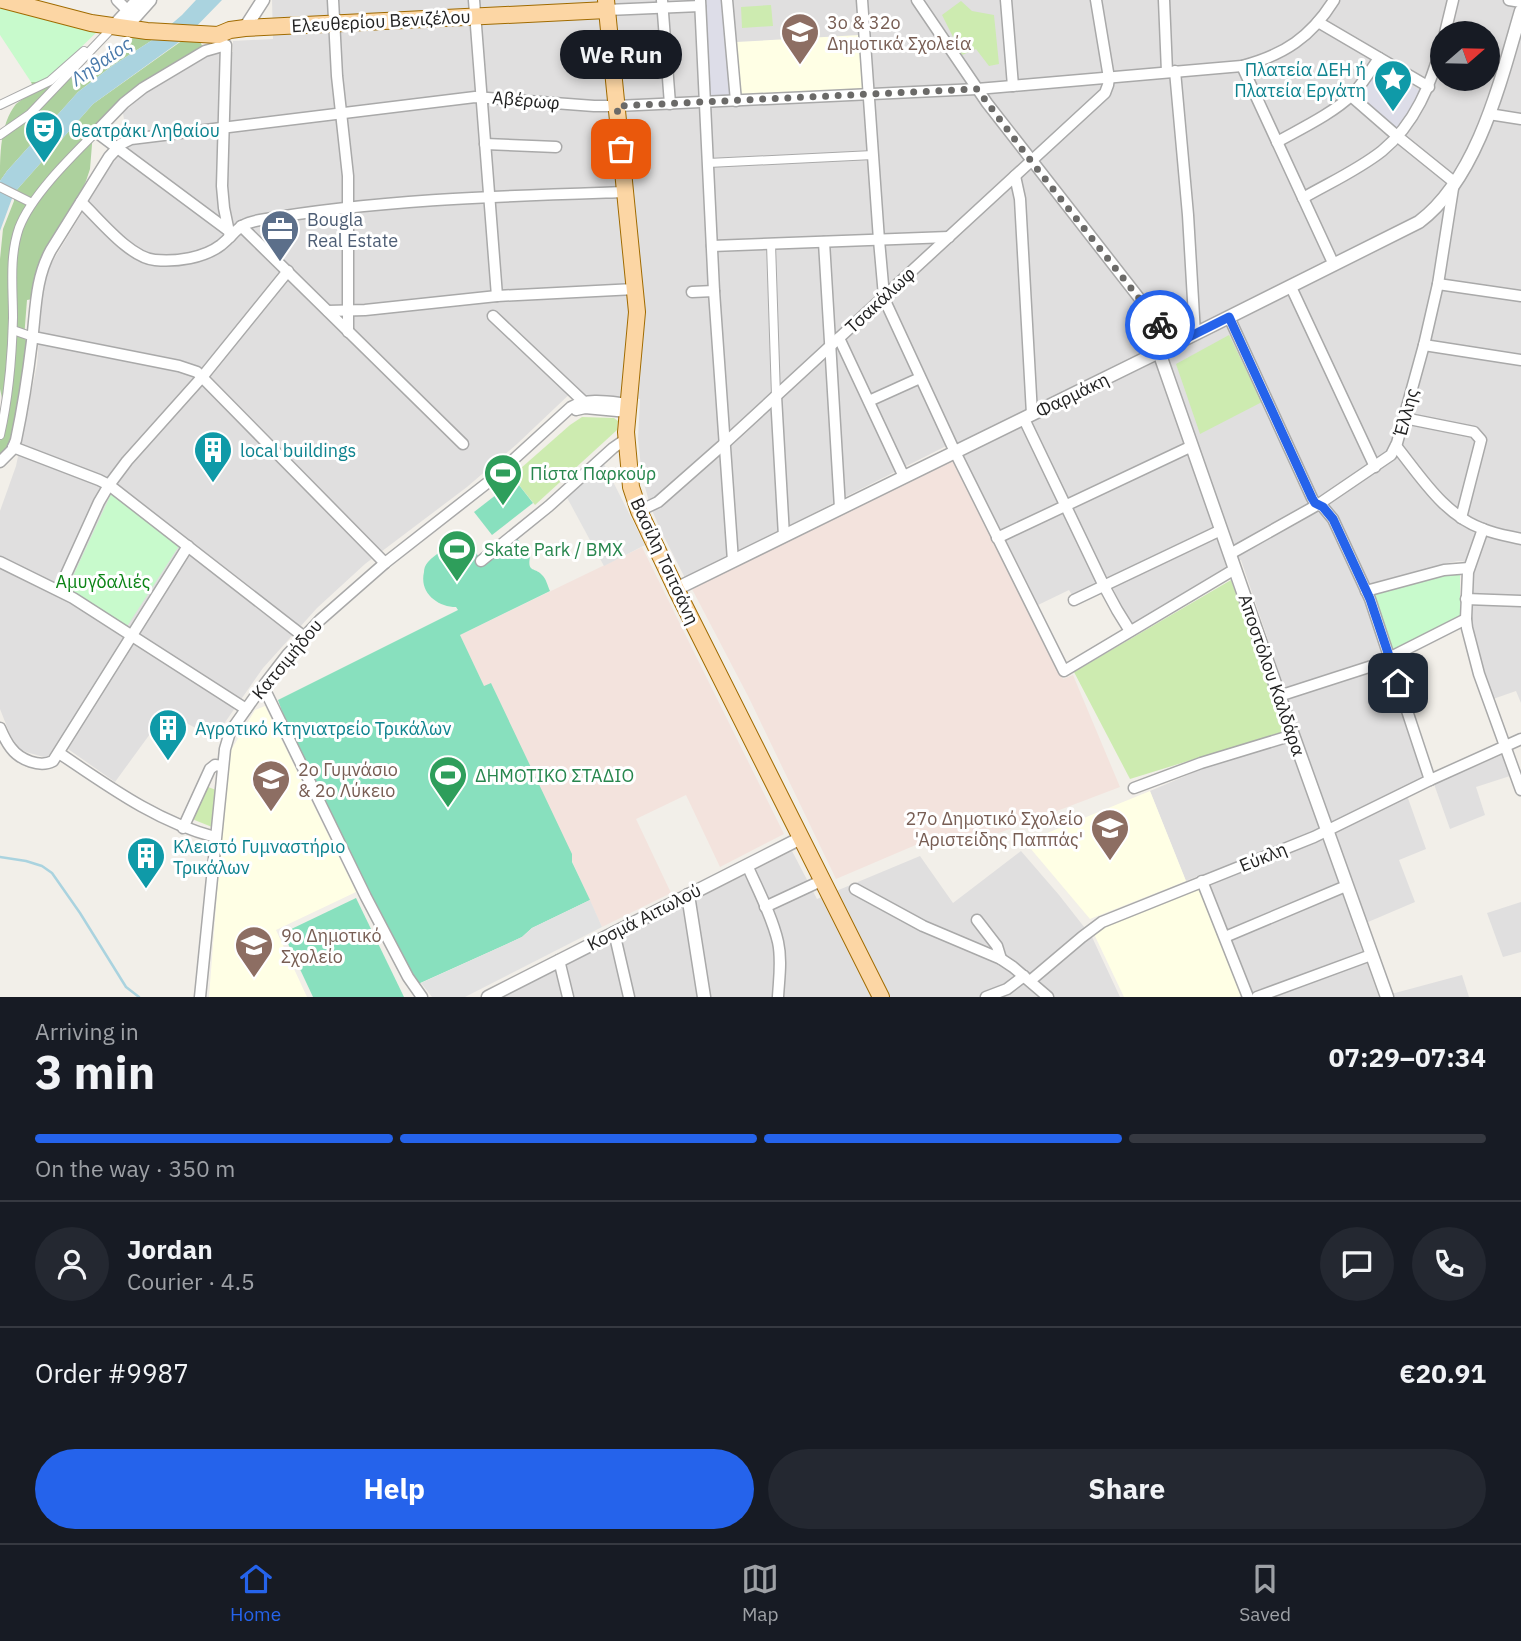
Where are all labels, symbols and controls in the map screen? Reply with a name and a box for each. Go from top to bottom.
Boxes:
street label: Ελευθερίου Βενιζέλου [291,5,471,37]
school or university icon: 3ο & 32ο Δημοτικά Σχολεία [779,11,821,66]
place label: 3ο & 32ο Δημοτικά Σχολεία [827,11,972,55]
north arrow [1430,21,1500,91]
map controls [1430,21,1500,91]
callout: We Run [560,30,682,79]
water label: Ληθαίος [65,31,136,91]
text: We Run [579,39,663,69]
place label: Πλατεία ΔΕΗ ή Πλατεία Εργάτη [1234,58,1366,102]
place icon: Πλατεία ΔΕΗ ή Πλατεία Εργάτη [1372,58,1414,113]
street label: Αβέρωφ [491,86,561,114]
theatre icon: θεατράκι Ληθαίου [23,109,65,164]
place label: θεατράκι Ληθαίου [71,119,220,142]
pin [591,119,651,179]
icon: bag [602,130,640,168]
office icon: Bougla Real Estate [259,208,301,263]
place label: Bougla Real Estate [307,208,398,252]
street label: Τσακάλωφ [840,262,920,338]
courier [1125,290,1195,360]
icon: bike [1141,306,1179,344]
street label: Φαρμάκη [1032,367,1112,423]
street label: Έλλης [1388,385,1423,439]
building icon: local buildings [192,429,234,484]
place label: local buildings [240,439,356,462]
sports icon: Πίστα Παρκούρ [482,452,524,507]
place label: Πίστα Παρκούρ [530,462,656,485]
street label: Βασίλη Τσιτσάνη [626,494,704,628]
sports icon: Skate Park / BMX [436,528,478,583]
place label: Skate Park / BMX [484,538,623,561]
park label: Αμυγδαλιές [55,570,151,593]
street label: Αποστόλου Καλδάρα [1233,591,1311,759]
street label: Κατσιμήδου [247,614,327,704]
pin [1368,653,1428,713]
icon: home [1379,664,1417,702]
building icon: Αγροτικό Κτηνιατρείο Τρικάλων [147,707,189,762]
place label: Αγροτικό Κτηνιατρείο Τρικάλων [195,717,451,740]
sports icon: ΔΗΜΟΤΙΚΟ ΣΤΑΔΙΟ [427,754,469,809]
school or university icon: 2ο Γυμνάσιο & 2ο Λύκειο [250,758,292,813]
place label: 2ο Γυμνάσιο & 2ο Λύκειο [298,758,398,802]
place label: ΔΗΜΟΤΙΚΟ ΣΤΑΔΙΟ [475,764,634,787]
place label: 27ο Δημοτικό Σχολείο 'Αριστείδης Παππάς' [906,807,1083,851]
school or university icon: 27ο Δημοτικό Σχολείο 'Αριστείδης Παππάς' [1089,807,1131,862]
building icon: Κλειστό Γυμναστήριο Τρικάλων [125,835,167,890]
place label: Κλειστό Γυμναστήριο Τρικάλων [173,835,345,879]
street label: Εύκλη [1236,837,1290,877]
street label: Κοσμά Αιτωλού [583,878,705,956]
school or university icon: 9ο Δημοτικό Σχολείο [233,924,275,979]
place label: 9ο Δημοτικό Σχολείο [281,924,381,968]
text: Arriving in [35,1016,139,1046]
text: 07:29–07:34 [1329,1040,1486,1074]
text: 3 min [35,1042,155,1102]
text: On the way · 350 m [35,1153,235,1183]
button: person [35,1227,109,1301]
button: chat [1320,1227,1394,1301]
button: phone [1412,1227,1486,1301]
text: Jordan [127,1232,213,1266]
text: Courier · 4.5 [127,1266,255,1296]
text: Order #9987 [35,1356,189,1390]
text: €20.91 [1399,1356,1486,1390]
button: Help [35,1449,754,1529]
button: Share [768,1449,1486,1529]
tab: Home [230,1560,281,1626]
tab: Map [741,1560,779,1626]
tab: Saved [1239,1560,1291,1626]

